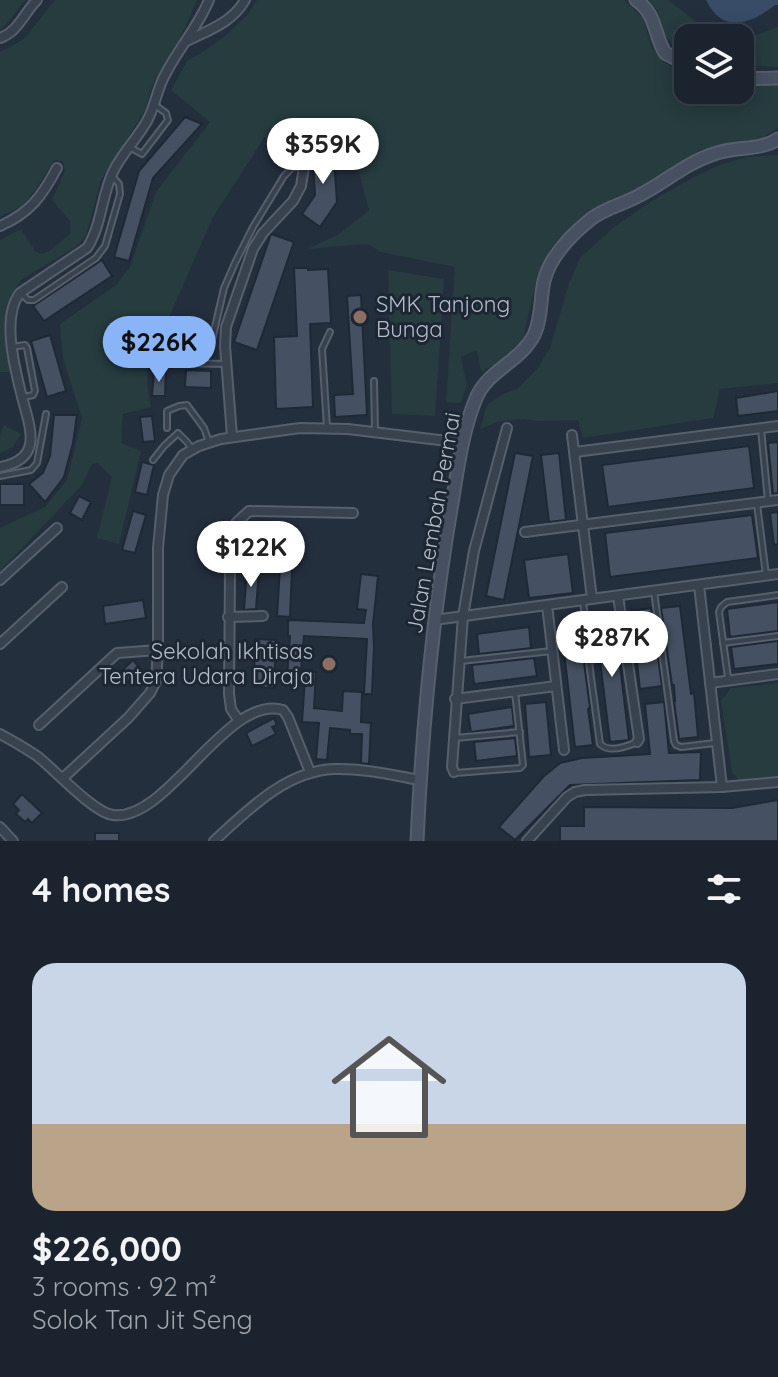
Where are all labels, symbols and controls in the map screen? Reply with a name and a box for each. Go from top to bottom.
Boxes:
map controls [674,24,754,104]
button: layers [674,24,754,104]
pin: $359K [267,118,379,186]
text: $359K [285,127,361,160]
place label: SMK Tanjong Bunga [376,290,510,343]
marker: SMK Tanjong Bunga [351,308,369,326]
pin: $226K [103,316,215,384]
text: $226K [121,325,197,358]
street label: Jalan Lembah Permai [400,410,466,636]
pin: $122K [195,521,307,589]
text: $122K [215,530,287,563]
pin: $287K [556,611,668,679]
text: $287K [574,620,650,653]
place label: Sekolah Ikhtisas Tentera Udara Diraja [99,637,313,690]
marker: Sekolah Ikhtisas Tentera Udara Diraja [320,655,338,673]
icon: filters [702,867,746,911]
text: 4 homes [32,868,170,911]
icon: home [317,1015,461,1159]
text: $226,000 [32,1227,182,1270]
text: 3 rooms · 92 m² [32,1270,217,1303]
text: Solok Tan Jit Seng [32,1303,253,1336]

